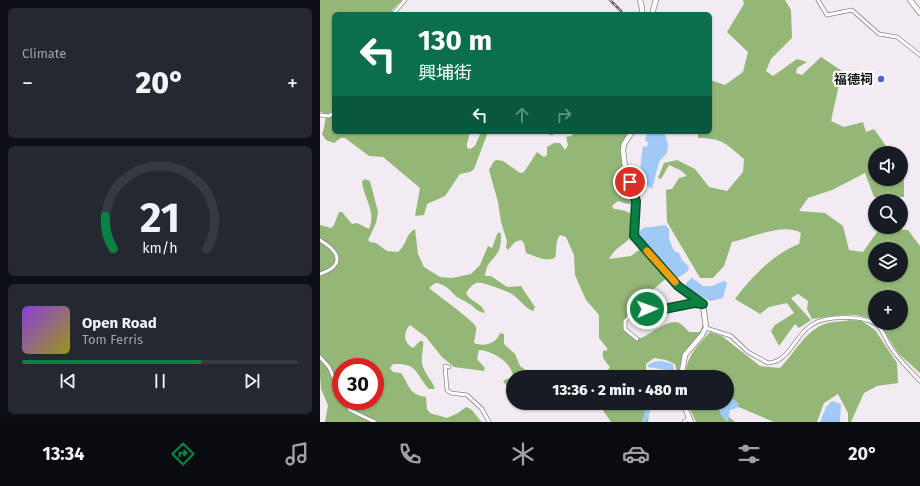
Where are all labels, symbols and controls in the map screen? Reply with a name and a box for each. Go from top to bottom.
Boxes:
text: 130 m [418,24,492,57]
icon: left [352,28,404,80]
text: Climate [22,46,66,61]
text: 興埔街 [418,62,472,84]
text: 20° [135,65,185,101]
text: − [22,70,33,97]
text: + [287,70,298,97]
place label: 福德祠 [834,72,873,87]
marker: 福德祠 [876,74,886,84]
icon: left [469,104,491,126]
icon: ahead [511,104,533,126]
icon: right [553,104,575,126]
map controls [868,146,908,330]
button: sound [868,146,908,186]
pin [613,165,647,199]
icon: arrive [619,171,641,193]
text: 21 [140,193,180,243]
button: search [868,194,908,234]
text: km/h [142,240,178,257]
button: layers [868,242,908,282]
position arrow [626,288,668,330]
button: + [868,290,908,330]
text: Open Road [82,314,157,332]
text: Tom Ferris [82,332,143,347]
speed limit sign: 30 [332,358,384,410]
icon: previous [57,370,79,392]
icon: pause [149,370,171,392]
icon: next [241,370,263,392]
text: 13:36 · 2 min · 480 m [552,381,688,399]
icon: directions [169,440,197,468]
icon: music [283,440,311,468]
icon: phone [396,440,424,468]
icon: climate [509,440,537,468]
icon: car [622,440,650,468]
icon: filters [735,440,763,468]
text: 13:34 [43,443,84,465]
text: 20° [848,443,877,465]

